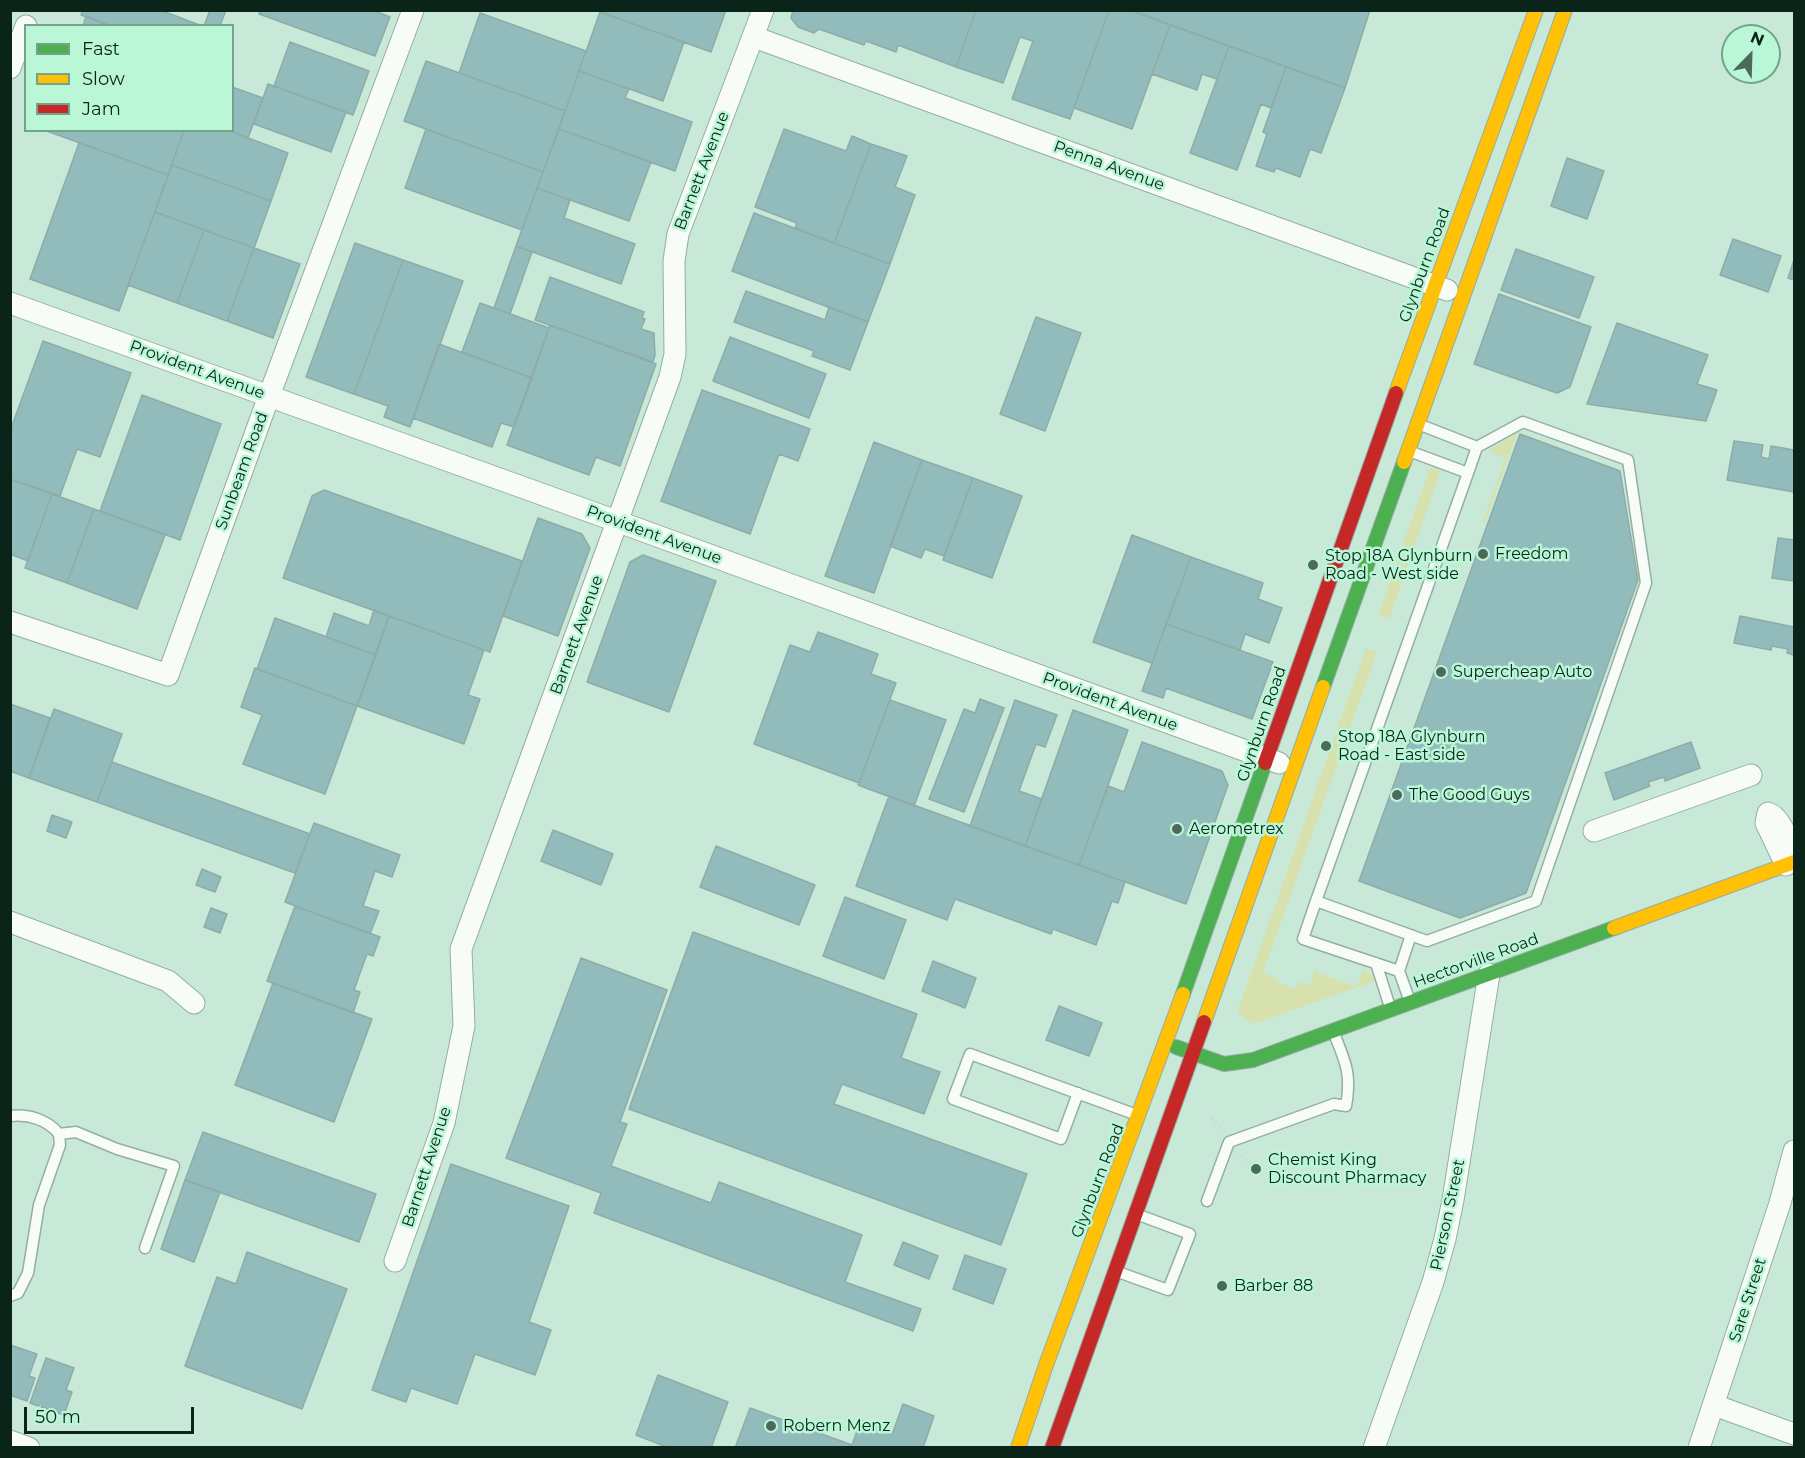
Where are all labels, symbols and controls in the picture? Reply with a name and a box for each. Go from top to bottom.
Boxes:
legend [24,24,234,132]
north arrow [1721,24,1781,84]
text: N [1748,28,1767,50]
text: Fast [82,38,120,60]
text: Slow [82,68,125,90]
text: Jam [82,98,121,120]
street label: Barnett Avenue [671,109,733,233]
street label: Penna Avenue [1051,137,1167,195]
street label: Glynburn Road [1395,205,1455,325]
street label: Provident Avenue [127,337,267,403]
street label: Sunbeam Road [212,409,272,533]
street label: Provident Avenue [584,502,724,568]
place label: Freedom [1495,544,1568,564]
place label: Stop 18A Glynburn Road - West side [1325,546,1472,584]
marker: Freedom [1476,547,1490,561]
marker: Stop 18A Glynburn Road - West side [1306,558,1320,572]
street label: Barnett Avenue [546,573,608,697]
place label: Supercheap Auto [1453,662,1592,682]
street label: Glynburn Road [1233,664,1291,784]
marker: Supercheap Auto [1434,665,1448,679]
street label: Provident Avenue [1040,669,1180,735]
place label: Stop 18A Glynburn Road - East side [1338,727,1485,765]
marker: Stop 18A Glynburn Road - East side [1319,739,1333,753]
place label: The Good Guys [1409,785,1530,805]
marker: The Good Guys [1390,788,1404,802]
place label: Aerometrex [1189,819,1284,839]
marker: Aerometrex [1170,822,1184,836]
street label: Hectorville Road [1411,929,1541,993]
street label: Barnett Avenue [398,1104,456,1230]
street label: Glynburn Road [1067,1121,1129,1241]
place label: Chemist King Discount Pharmacy [1268,1150,1427,1188]
street label: Pierson Street [1427,1158,1469,1272]
marker: Chemist King Discount Pharmacy [1249,1162,1263,1176]
street label: Sare Street [1725,1255,1771,1345]
place label: Barber 88 [1234,1276,1313,1296]
marker: Barber 88 [1215,1279,1229,1293]
scale bar [27,1395,196,1433]
text: 50 m [35,1406,81,1428]
place label: Robern Menz [783,1416,890,1436]
marker: Robern Menz [764,1419,778,1433]

